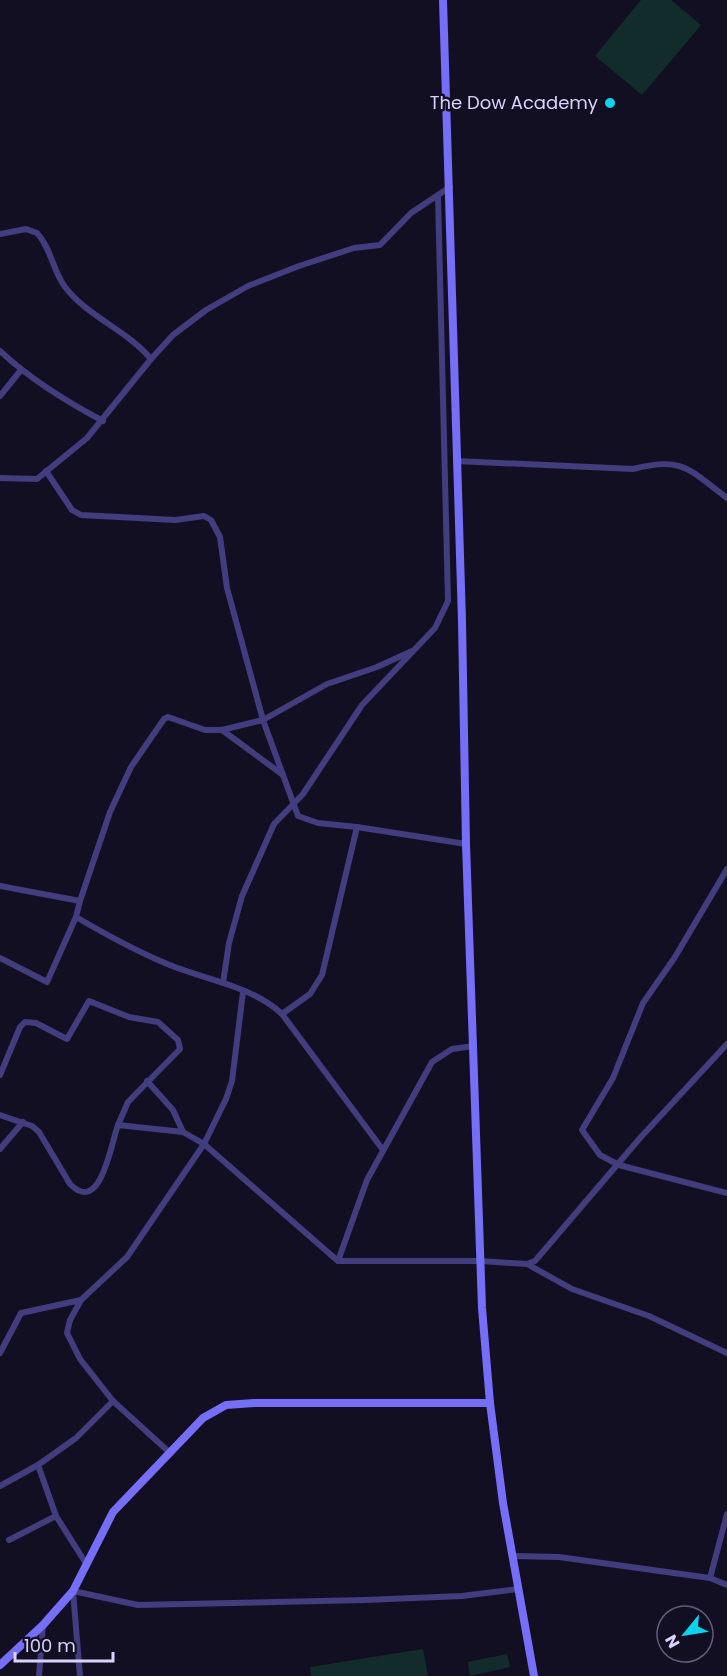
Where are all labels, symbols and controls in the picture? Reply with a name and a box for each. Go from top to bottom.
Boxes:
place label: The Dow Academy [430,90,598,115]
marker: The Dow Academy [603,96,617,110]
north arrow [655,1604,715,1664]
scale bar [15,1625,112,1663]
text: N [659,1630,685,1652]
text: 100 m [24,1633,76,1658]

